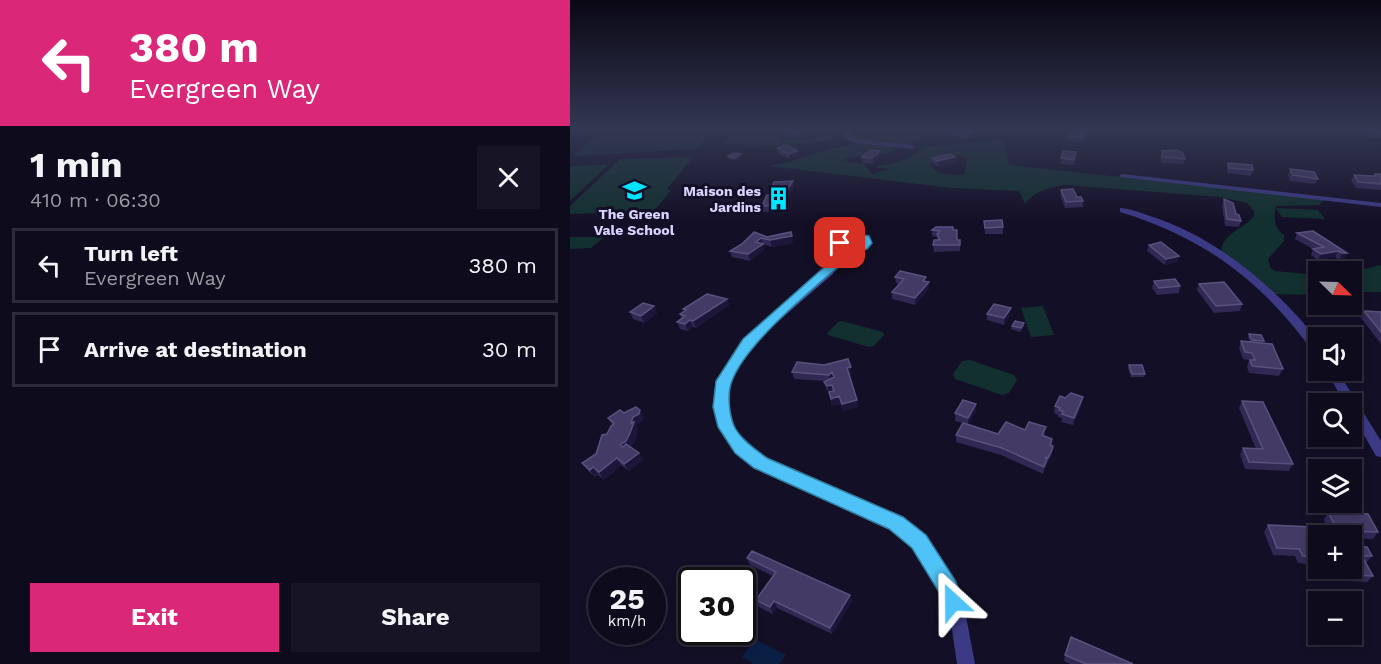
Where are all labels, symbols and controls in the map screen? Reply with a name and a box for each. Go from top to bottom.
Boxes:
text: 380 m [129,23,259,72]
icon: left [30,24,108,102]
text: Evergreen Way [129,73,320,105]
text: 1 min [30,144,122,186]
button: close [477,146,540,209]
school or university icon: The Green Vale School [621,177,647,203]
place label: Maison des Jardins [683,183,762,215]
building icon: Maison des Jardins [766,186,792,212]
text: 410 m · 06:30 [30,188,161,212]
place label: The Green Vale School [594,206,675,238]
pin [814,217,865,268]
icon: arrive [823,226,856,259]
text: Turn left [84,241,178,266]
icon: left [33,249,66,282]
text: 380 m [468,253,537,278]
north arrow [1308,261,1362,315]
map controls [1308,261,1362,645]
text: Evergreen Way [84,266,225,290]
button: sound [1308,327,1362,381]
icon: arrive [33,333,66,366]
text: Arrive at destination [84,337,307,362]
text: 30 m [482,337,537,362]
button: search [1308,393,1362,447]
button: layers [1308,459,1362,513]
button: + [1308,525,1362,579]
speed limit sign: 30 [678,567,756,645]
position arrow [921,570,985,634]
text: 25 [609,581,645,616]
button: Exit [30,583,279,652]
button: Share [291,583,540,652]
button: − [1308,591,1362,645]
text: km/h [608,612,646,630]

